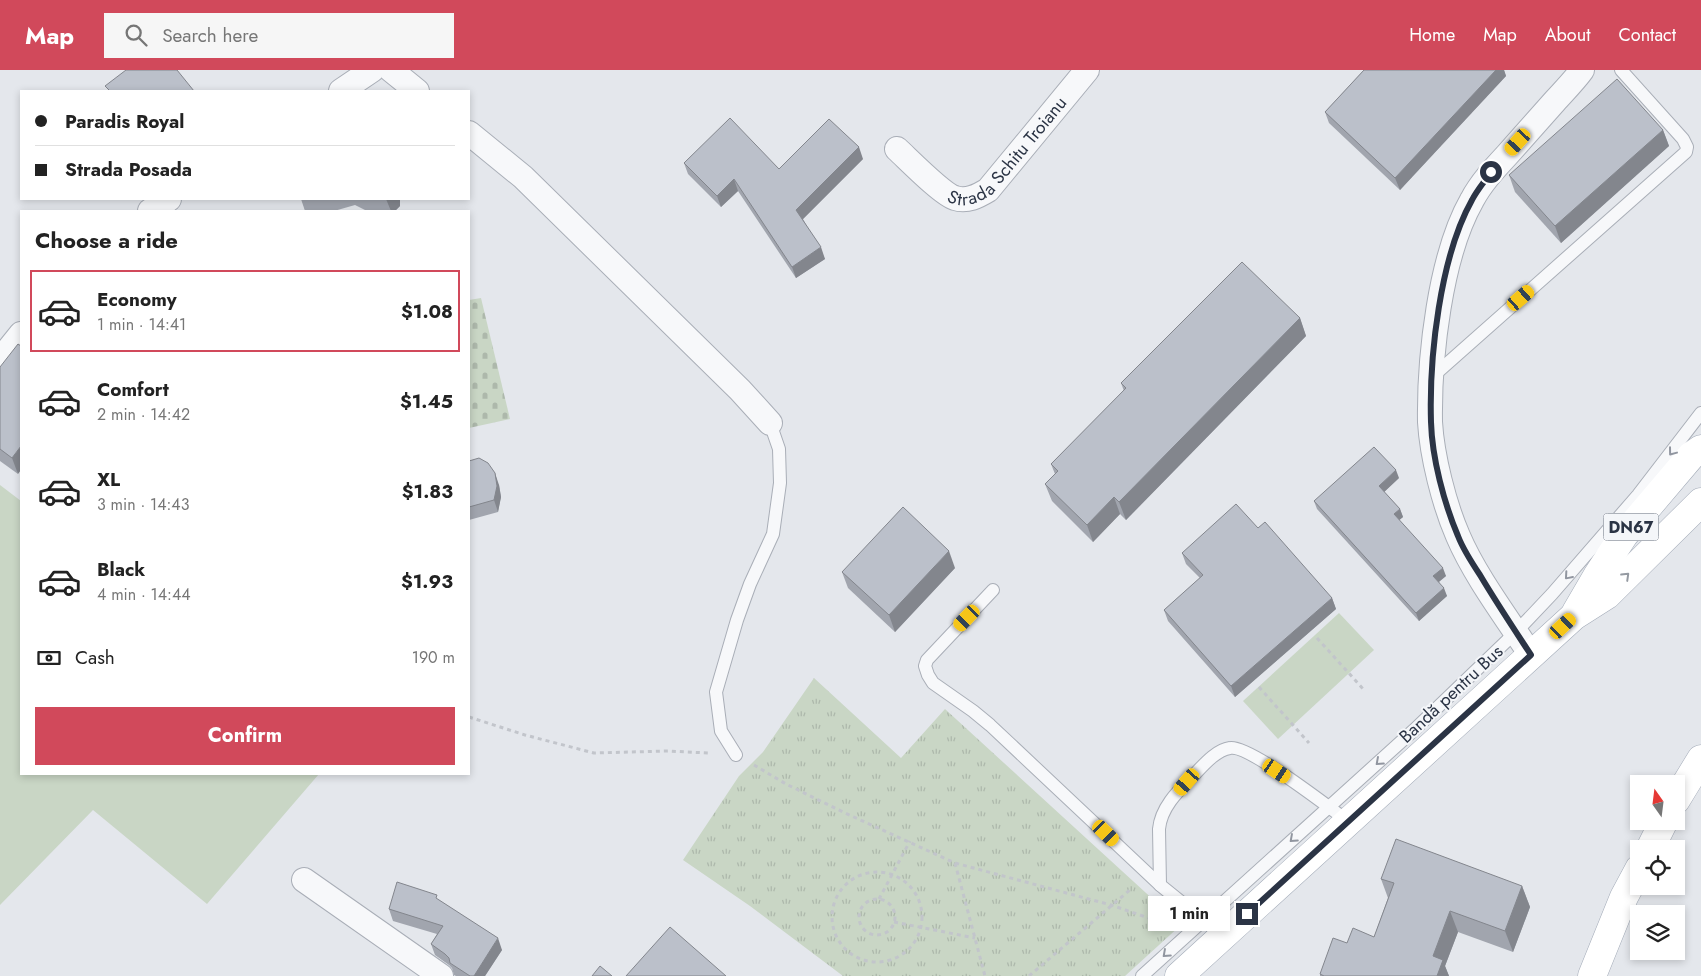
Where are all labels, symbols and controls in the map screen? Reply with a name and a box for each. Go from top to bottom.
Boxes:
search box [104,13,454,58]
text: Map [25,18,74,53]
icon: search [122,21,150,49]
text: Search here [162,22,258,49]
text: Home [1409,22,1455,48]
text: Map [1483,22,1517,48]
text: About [1545,22,1590,48]
text: Contact [1618,22,1676,48]
street label: Strada Schitu Troianu [943,91,1073,212]
text: Paradis Royal [65,108,184,135]
car [1502,126,1533,158]
text: Strada Posada [65,156,192,183]
route start [1480,161,1502,183]
text: Choose a ride [35,224,178,256]
car [1504,282,1537,314]
text: Economy [97,286,177,313]
icon: car [37,289,82,334]
text: $1.08 [401,298,453,325]
text: 1 min · 14:41 [97,313,186,336]
text: Comfort [97,376,169,403]
icon: car [37,379,82,424]
text: $1.45 [400,388,453,415]
text: 2 min · 14:42 [97,403,190,426]
one-way arrow [1669,446,1677,455]
text: XL [97,466,120,493]
icon: car [37,469,82,514]
text: $1.83 [402,478,453,505]
text: 3 min · 14:43 [97,493,189,516]
road number: DN67 [1604,514,1658,541]
text: Black [97,556,145,583]
icon: car [37,559,82,604]
text: $1.93 [401,568,453,595]
one-way arrow [1564,571,1573,580]
one-way arrow [1621,573,1630,582]
text: 4 min · 14:44 [97,583,191,606]
car [951,602,982,634]
car [1546,610,1579,642]
street label: Bandă pentru Bus [1393,639,1509,749]
icon: cash [35,644,63,672]
text: Cash [75,644,115,671]
text: 190 m [412,646,455,669]
button: Confirm [35,707,455,765]
car [1260,756,1293,786]
one-way arrow [1375,756,1384,765]
car [1171,766,1202,798]
north arrow [1630,775,1685,830]
map controls [1630,775,1685,960]
car [1090,817,1122,849]
one-way arrow [1289,833,1298,842]
button: locate [1630,840,1685,895]
callout: 1 min [1147,896,1230,932]
text: 1 min [1169,902,1209,925]
route end [1236,903,1258,925]
button: layers [1630,905,1685,960]
one-way arrow [1163,948,1172,957]

